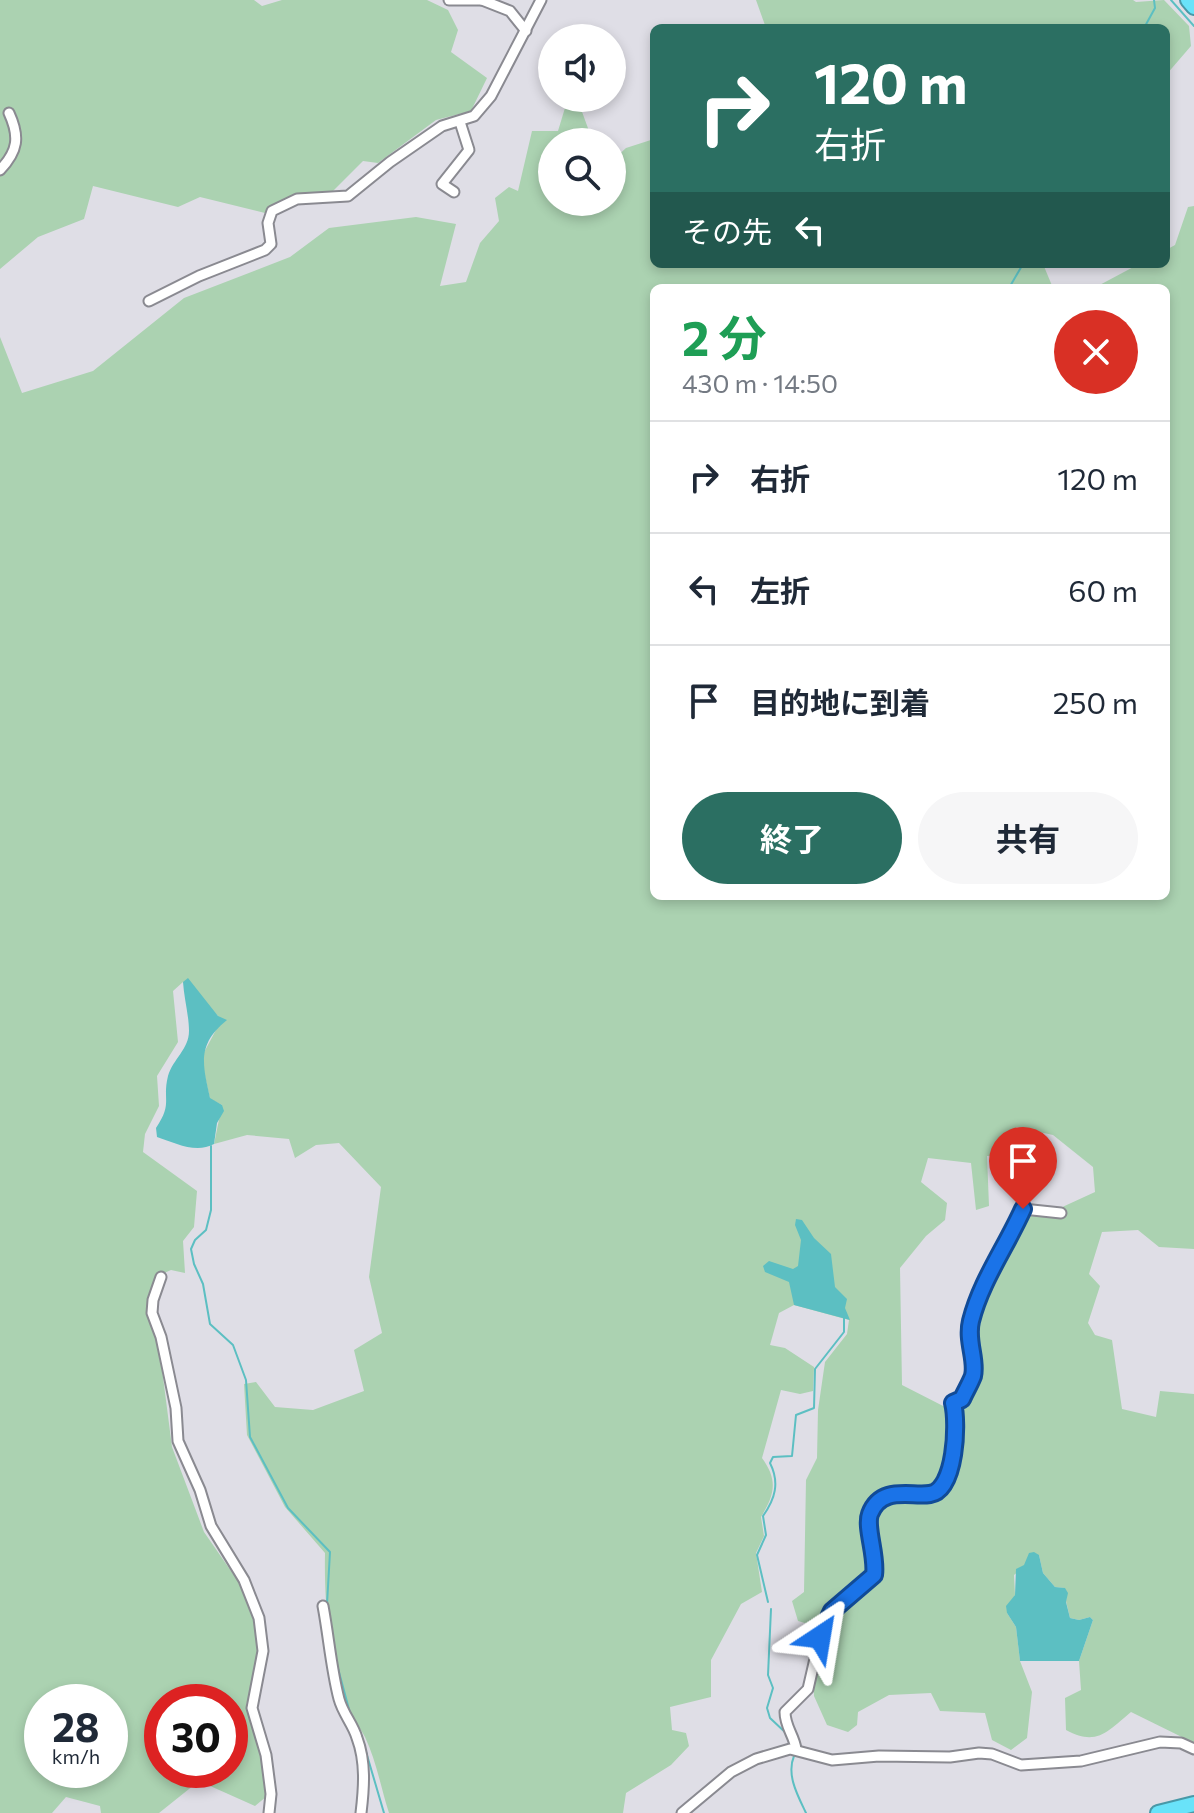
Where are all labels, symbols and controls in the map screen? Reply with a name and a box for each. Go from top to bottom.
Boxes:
map controls [538,24,626,216]
button: sound [538,24,626,112]
text: 120 m [814,47,968,116]
icon: right [682,56,786,160]
text: 右折 [814,121,886,165]
button: search [538,128,626,216]
icon: left [788,208,832,252]
text: その先 [682,212,772,249]
text: 2 分 [682,307,766,366]
button: close [1054,310,1138,394]
text: 430 m · 14:50 [682,367,838,398]
icon: right [682,455,726,499]
text: 右折 [750,459,810,496]
text: 120 m [1057,459,1138,496]
icon: left [682,567,726,611]
text: 左折 [750,571,810,608]
text: 60 m [1068,571,1138,608]
icon: arrive [682,679,726,723]
text: 目的地に到着 [750,683,930,720]
text: 250 m [1053,683,1138,720]
button: 終了 [682,792,902,884]
button: 共有 [918,792,1138,884]
pin [989,1127,1057,1209]
icon: arrive [1001,1139,1045,1183]
position arrow [778,1595,862,1679]
speed limit sign: 30 [144,1684,248,1788]
text: 28 [52,1701,100,1750]
text: km/h [52,1744,100,1768]

